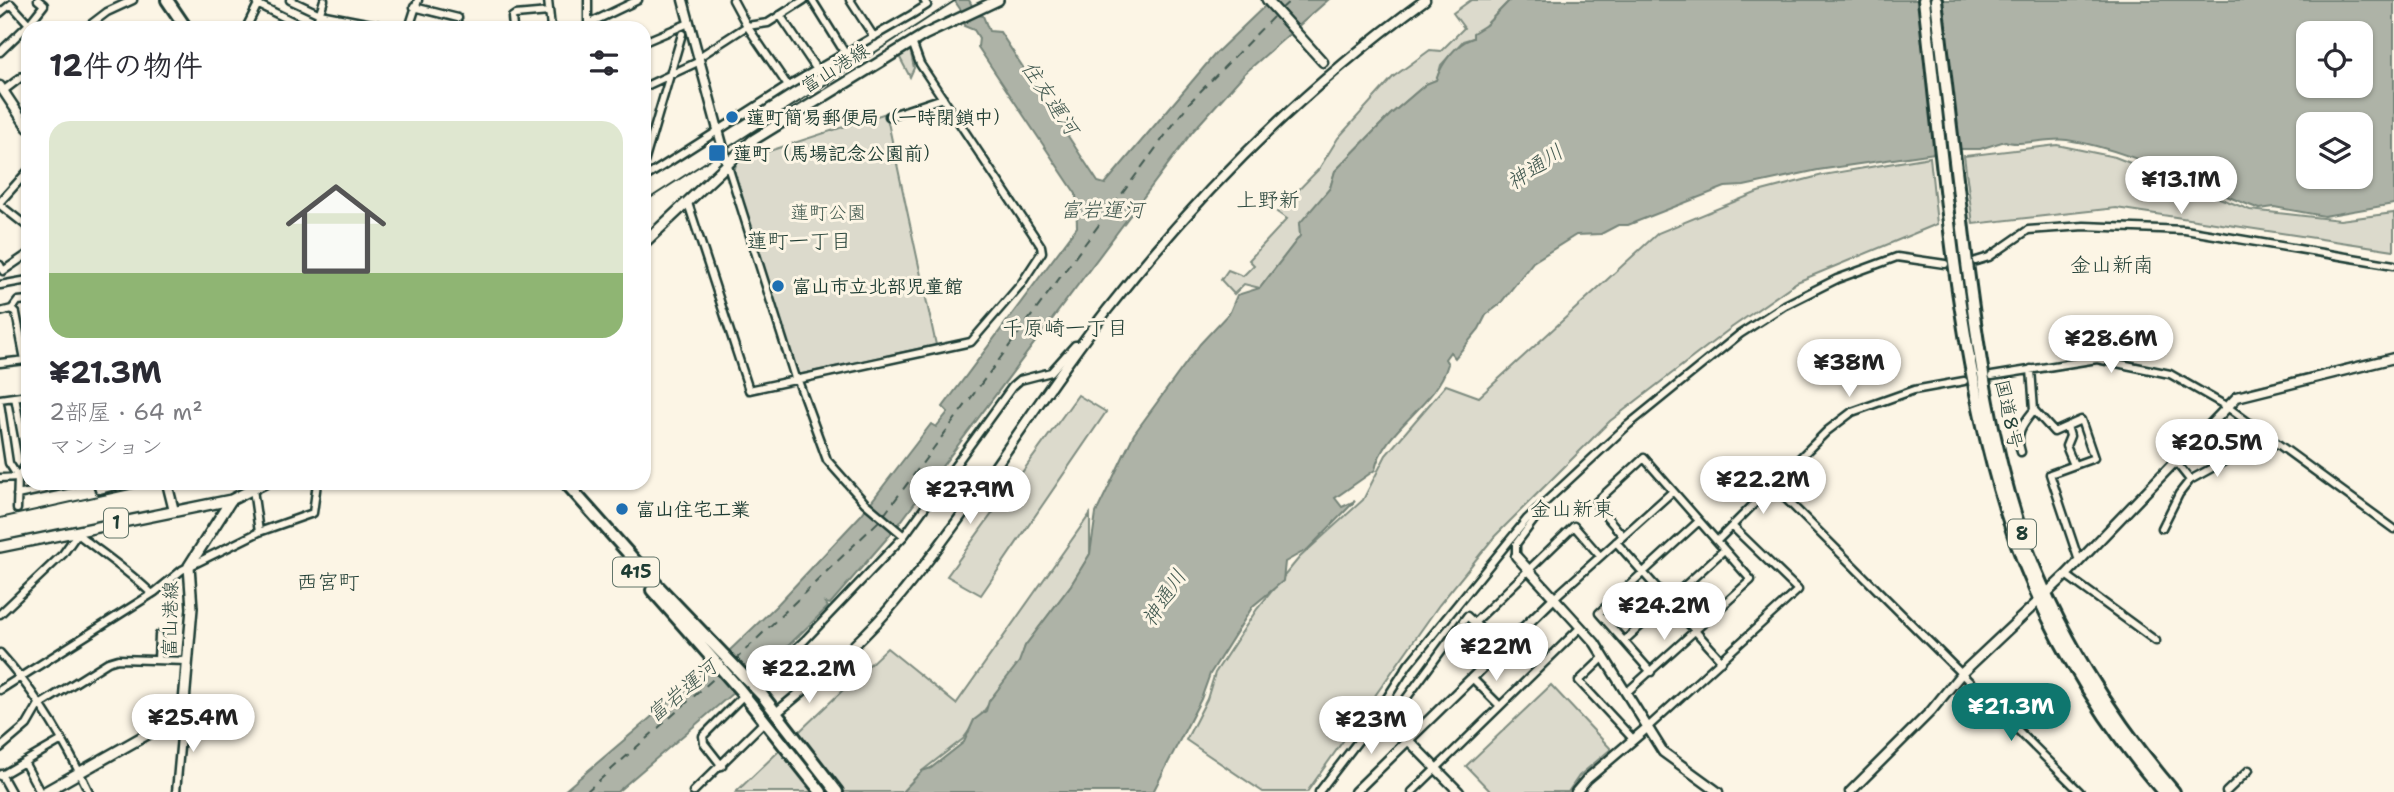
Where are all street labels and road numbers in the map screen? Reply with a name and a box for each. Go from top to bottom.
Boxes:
street label: 富山港線 [796,37,874,99]
street label: 国道8号 [1989,377,2029,451]
road number: 1 [104,508,128,538]
road number: 8 [2008,520,2036,548]
road number: 415 [613,558,659,586]
street label: 富山港線 [157,581,183,657]

